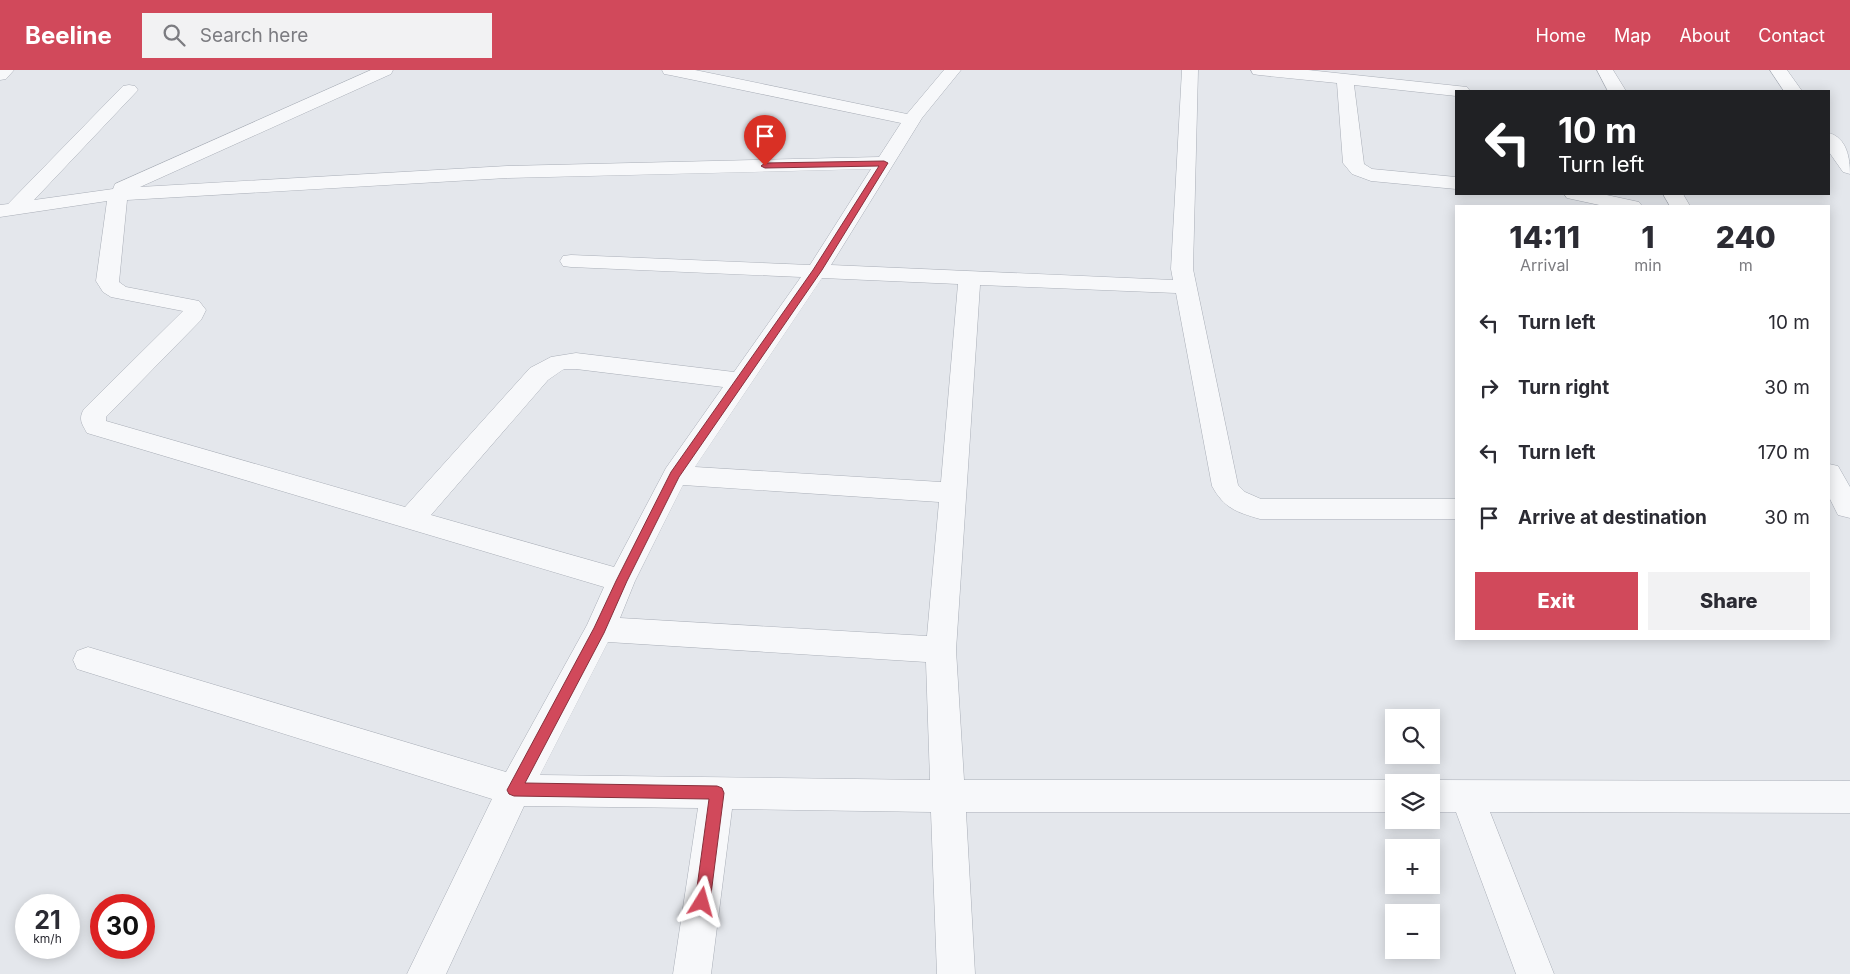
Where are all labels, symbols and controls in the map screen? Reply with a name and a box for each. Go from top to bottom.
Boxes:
search box [142,13,492,58]
text: Beeline [25,21,112,50]
icon: search [160,21,188,49]
text: Search here [200,24,308,47]
text: Home [1536,25,1586,46]
text: Map [1614,25,1651,46]
text: About [1679,25,1730,46]
text: Contact [1758,25,1825,46]
text: 10 m [1558,109,1637,151]
icon: left [1475,110,1540,175]
pin [744,115,786,166]
icon: arrive [751,122,779,150]
text: Turn left [1558,151,1644,177]
text: 14:11 [1509,219,1580,255]
text: 1 [1641,219,1655,255]
text: 240 [1716,219,1776,255]
text: Arrival [1520,255,1569,275]
text: min [1634,255,1662,275]
text: m [1739,255,1753,275]
icon: left [1475,309,1503,337]
text: Turn left [1518,311,1596,334]
text: 10 m [1768,311,1810,334]
icon: right [1475,374,1503,402]
text: Turn right [1518,376,1609,399]
text: 30 m [1764,376,1810,399]
icon: left [1475,439,1503,467]
text: Turn left [1518,441,1596,464]
text: 170 m [1758,441,1810,464]
icon: arrive [1475,504,1503,532]
text: Arrive at destination [1518,506,1707,529]
text: 30 m [1764,506,1810,529]
button: Exit [1475,572,1638,630]
button: Share [1648,572,1810,630]
map controls [1385,709,1440,959]
button: search [1385,709,1440,764]
button: layers [1385,774,1440,829]
button: + [1385,839,1440,894]
position arrow [675,875,727,927]
speed limit sign: 30 [90,894,155,959]
button: − [1385,904,1440,959]
text: 21 [34,905,61,935]
text: km/h [33,931,62,946]

